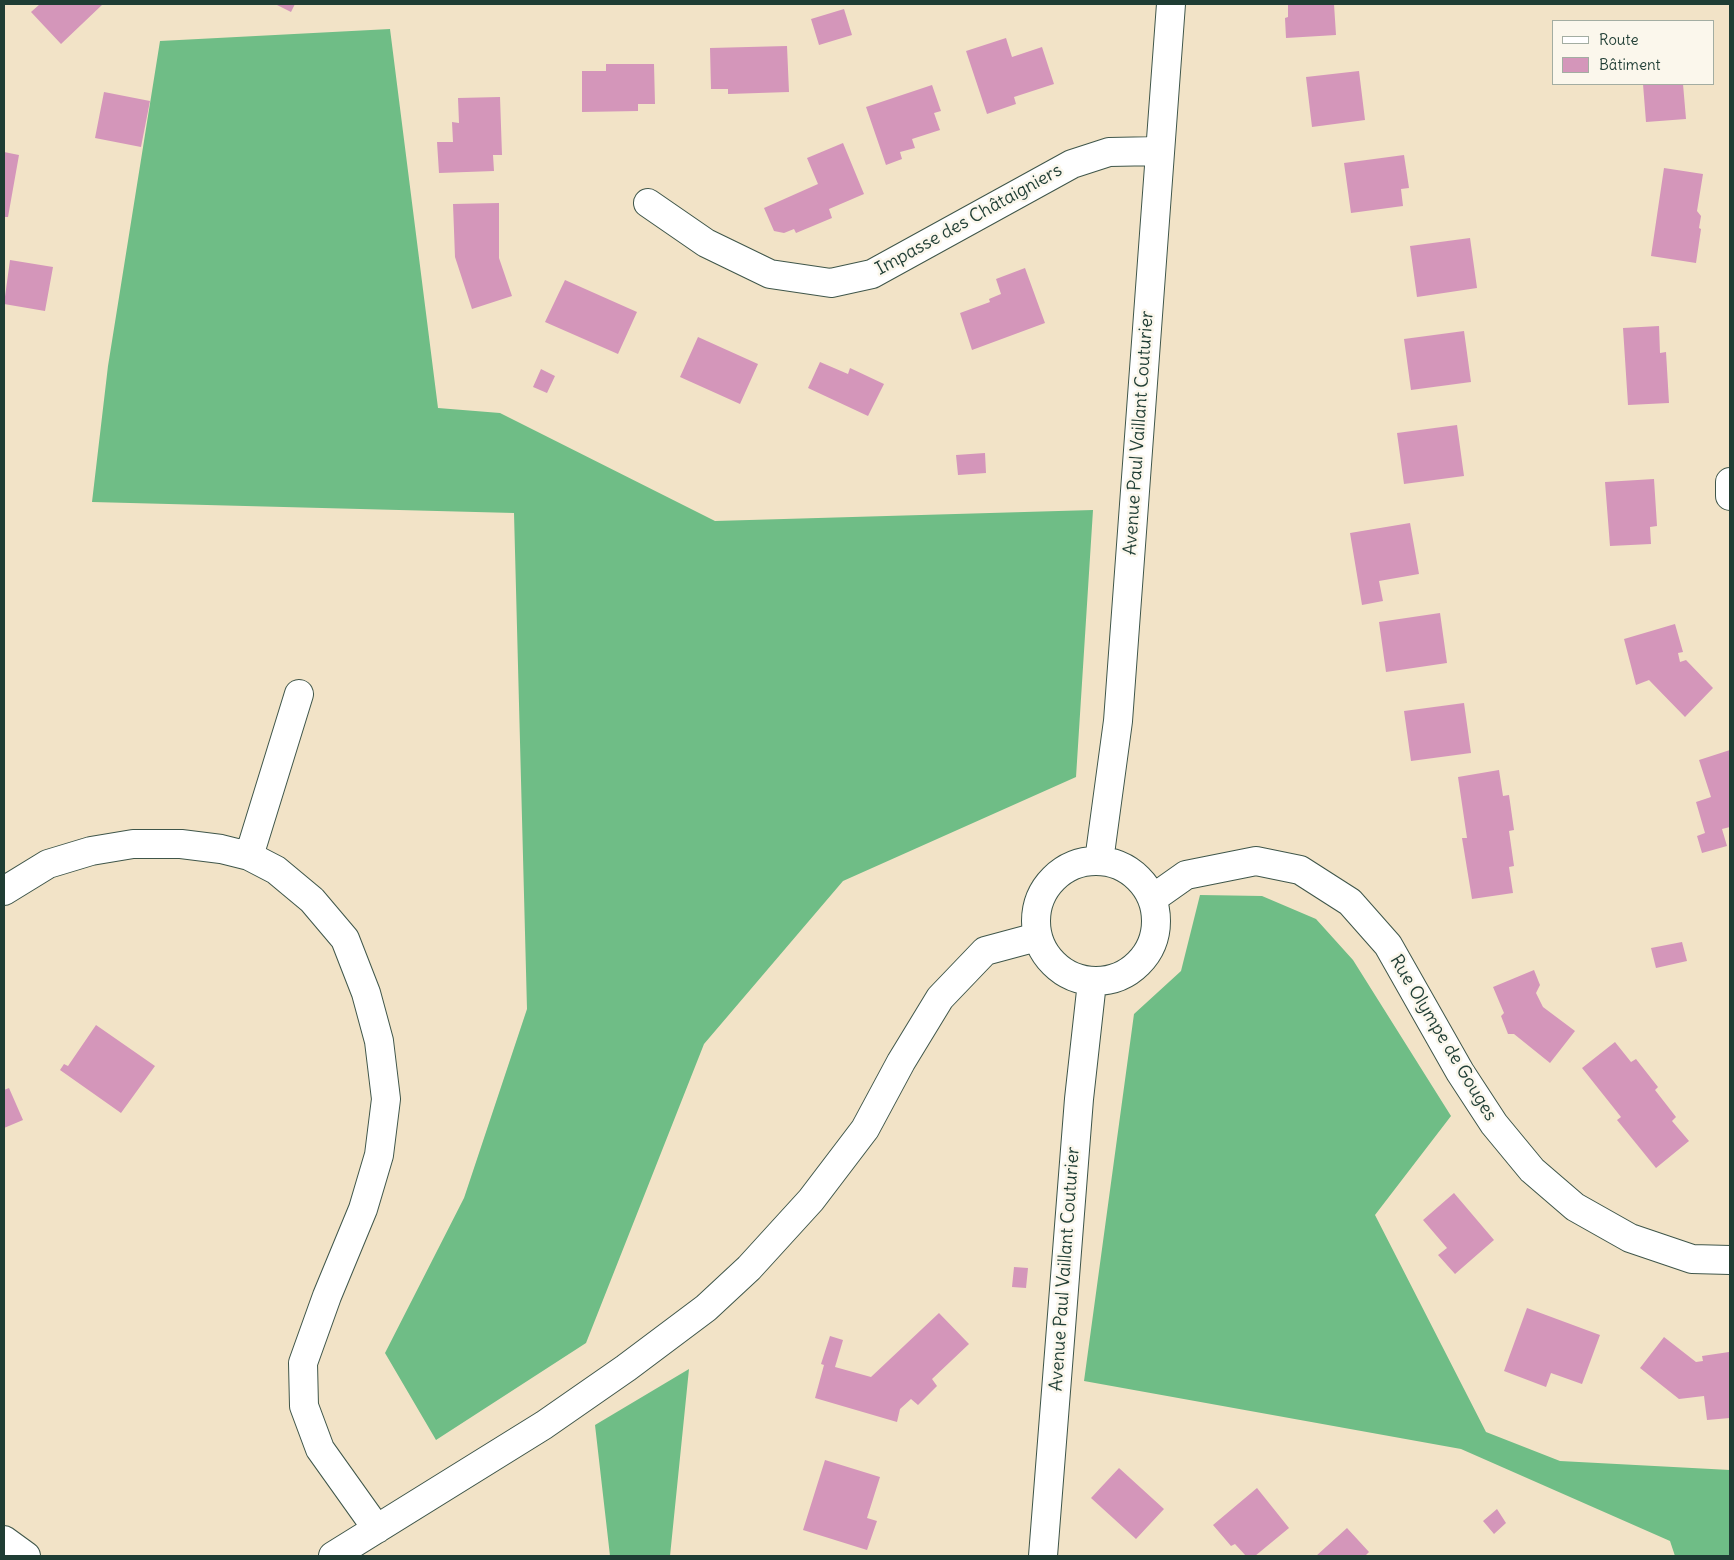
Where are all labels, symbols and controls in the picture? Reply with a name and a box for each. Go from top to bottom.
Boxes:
legend [1552,20,1714,85]
text: Route [1599,30,1639,49]
text: Bâtiment [1599,55,1661,74]
street label: Impasse des Châtaigniers [872,160,1066,280]
street label: Avenue Paul Vaillant Couturier [1120,310,1158,556]
street label: Rue Olympe de Gouges [1385,951,1501,1125]
street label: Avenue Paul Vaillant Couturier [1046,1146,1084,1392]

